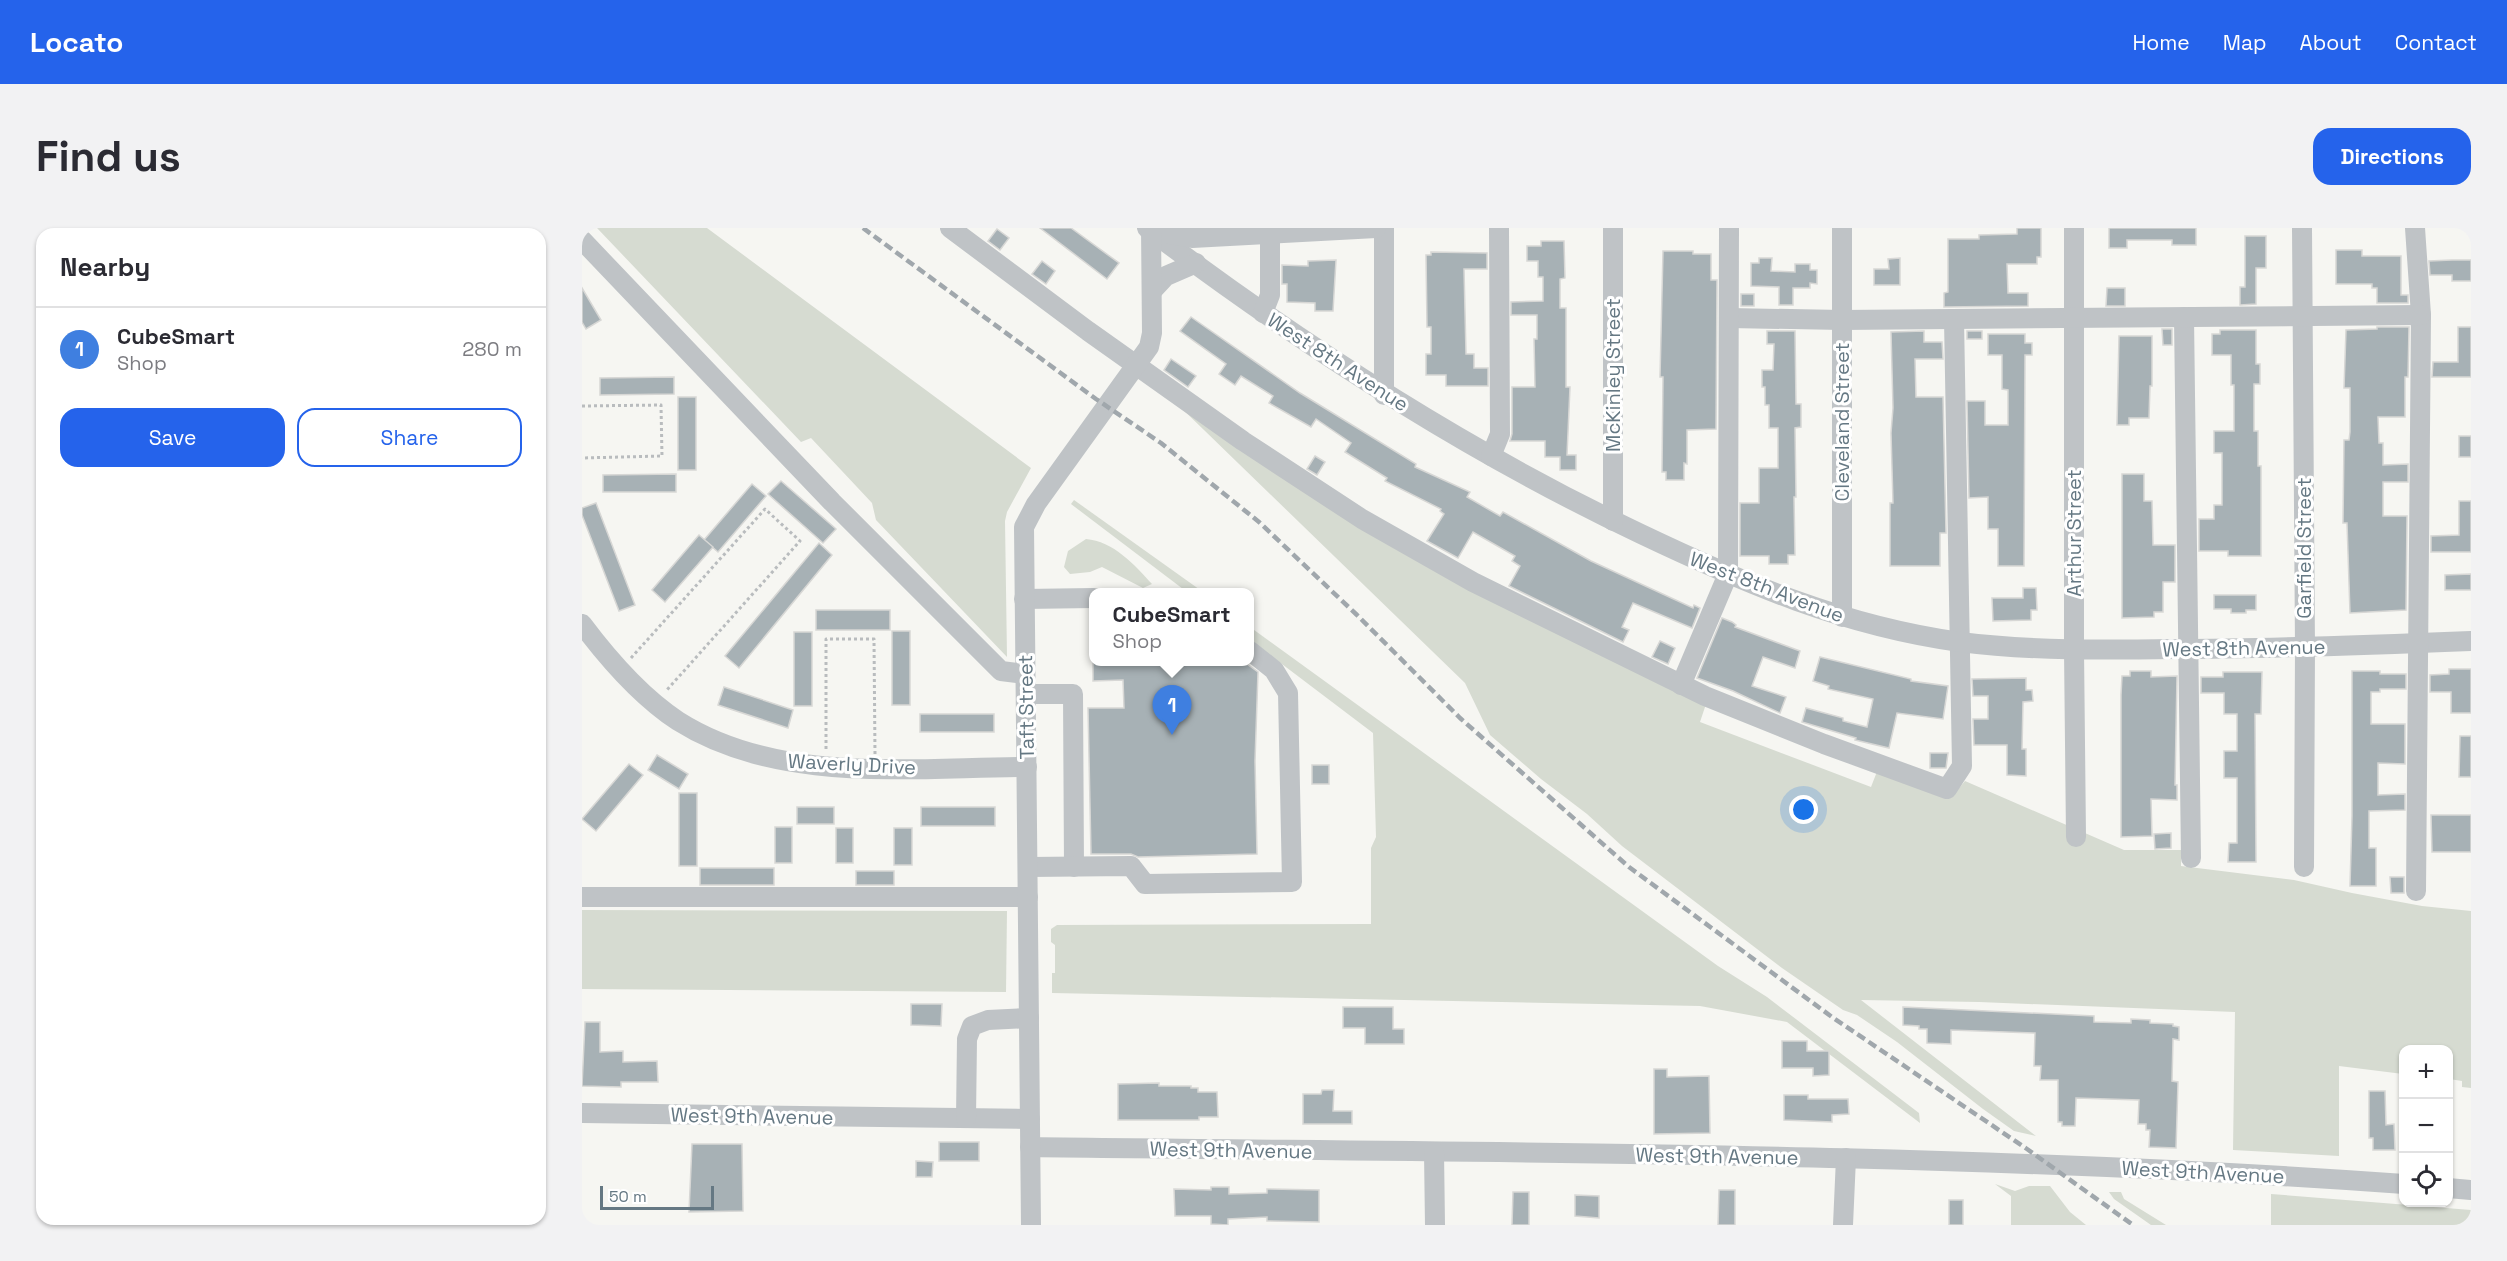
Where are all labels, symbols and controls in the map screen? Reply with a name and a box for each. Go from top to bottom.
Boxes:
text: Locato [30,24,123,60]
text: Home [2132,29,2190,56]
text: Map [2223,29,2267,56]
text: About [2300,29,2362,56]
text: Contact [2395,29,2477,56]
button: Directions [2313,128,2471,185]
text: Find us [36,130,181,183]
text: Nearby [60,250,150,284]
street label: McKinley Street [1600,298,1626,452]
street label: West 8th Avenue [1263,307,1413,417]
text: CubeSmart [117,322,235,350]
text: 1 [75,336,84,362]
text: 280 m [462,336,522,362]
street label: Cleveland Street [1829,342,1855,502]
text: Shop [117,350,167,376]
button: Save [60,408,285,467]
button: Share [297,408,522,467]
street label: Arthur Street [2061,469,2087,597]
street label: Garfield Street [2291,477,2317,619]
street label: West 8th Avenue [1686,546,1848,628]
popup [1089,588,1254,666]
text: CubeSmart [1112,600,1231,628]
text: Shop [1112,628,1162,654]
street label: West 8th Avenue [2162,634,2326,662]
street label: Taft Street [1012,654,1040,760]
pin: 1 [1152,686,1192,735]
street label: Waverly Drive [787,748,917,780]
your location [1789,795,1818,824]
map controls [2399,1045,2453,1207]
button: + [2399,1045,2453,1099]
button: − [2399,1099,2453,1153]
street label: West 9th Avenue [670,1102,834,1130]
street label: West 9th Avenue [1149,1136,1313,1164]
street label: West 9th Avenue [1635,1142,1799,1170]
button: locate [2399,1153,2453,1207]
street label: West 9th Avenue [2121,1155,2285,1189]
scale bar [600,1183,714,1210]
text: 50 m [609,1186,647,1207]

